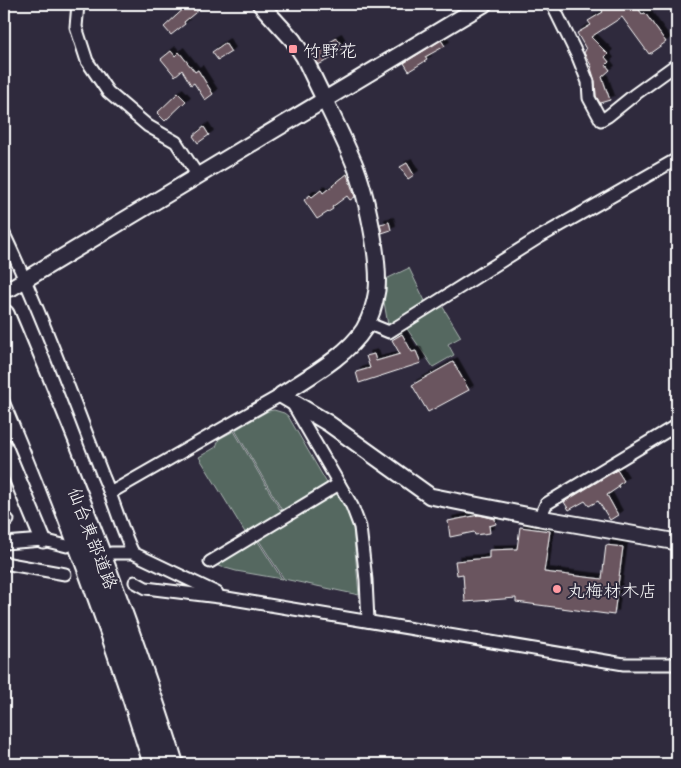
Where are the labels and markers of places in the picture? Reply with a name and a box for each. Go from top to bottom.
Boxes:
place label: 竹野花 [303,36,357,63]
marker: 竹野花 [287,43,299,55]
place label: 丸梅材木店 [567,576,657,603]
marker: 丸梅材木店 [551,583,563,595]

